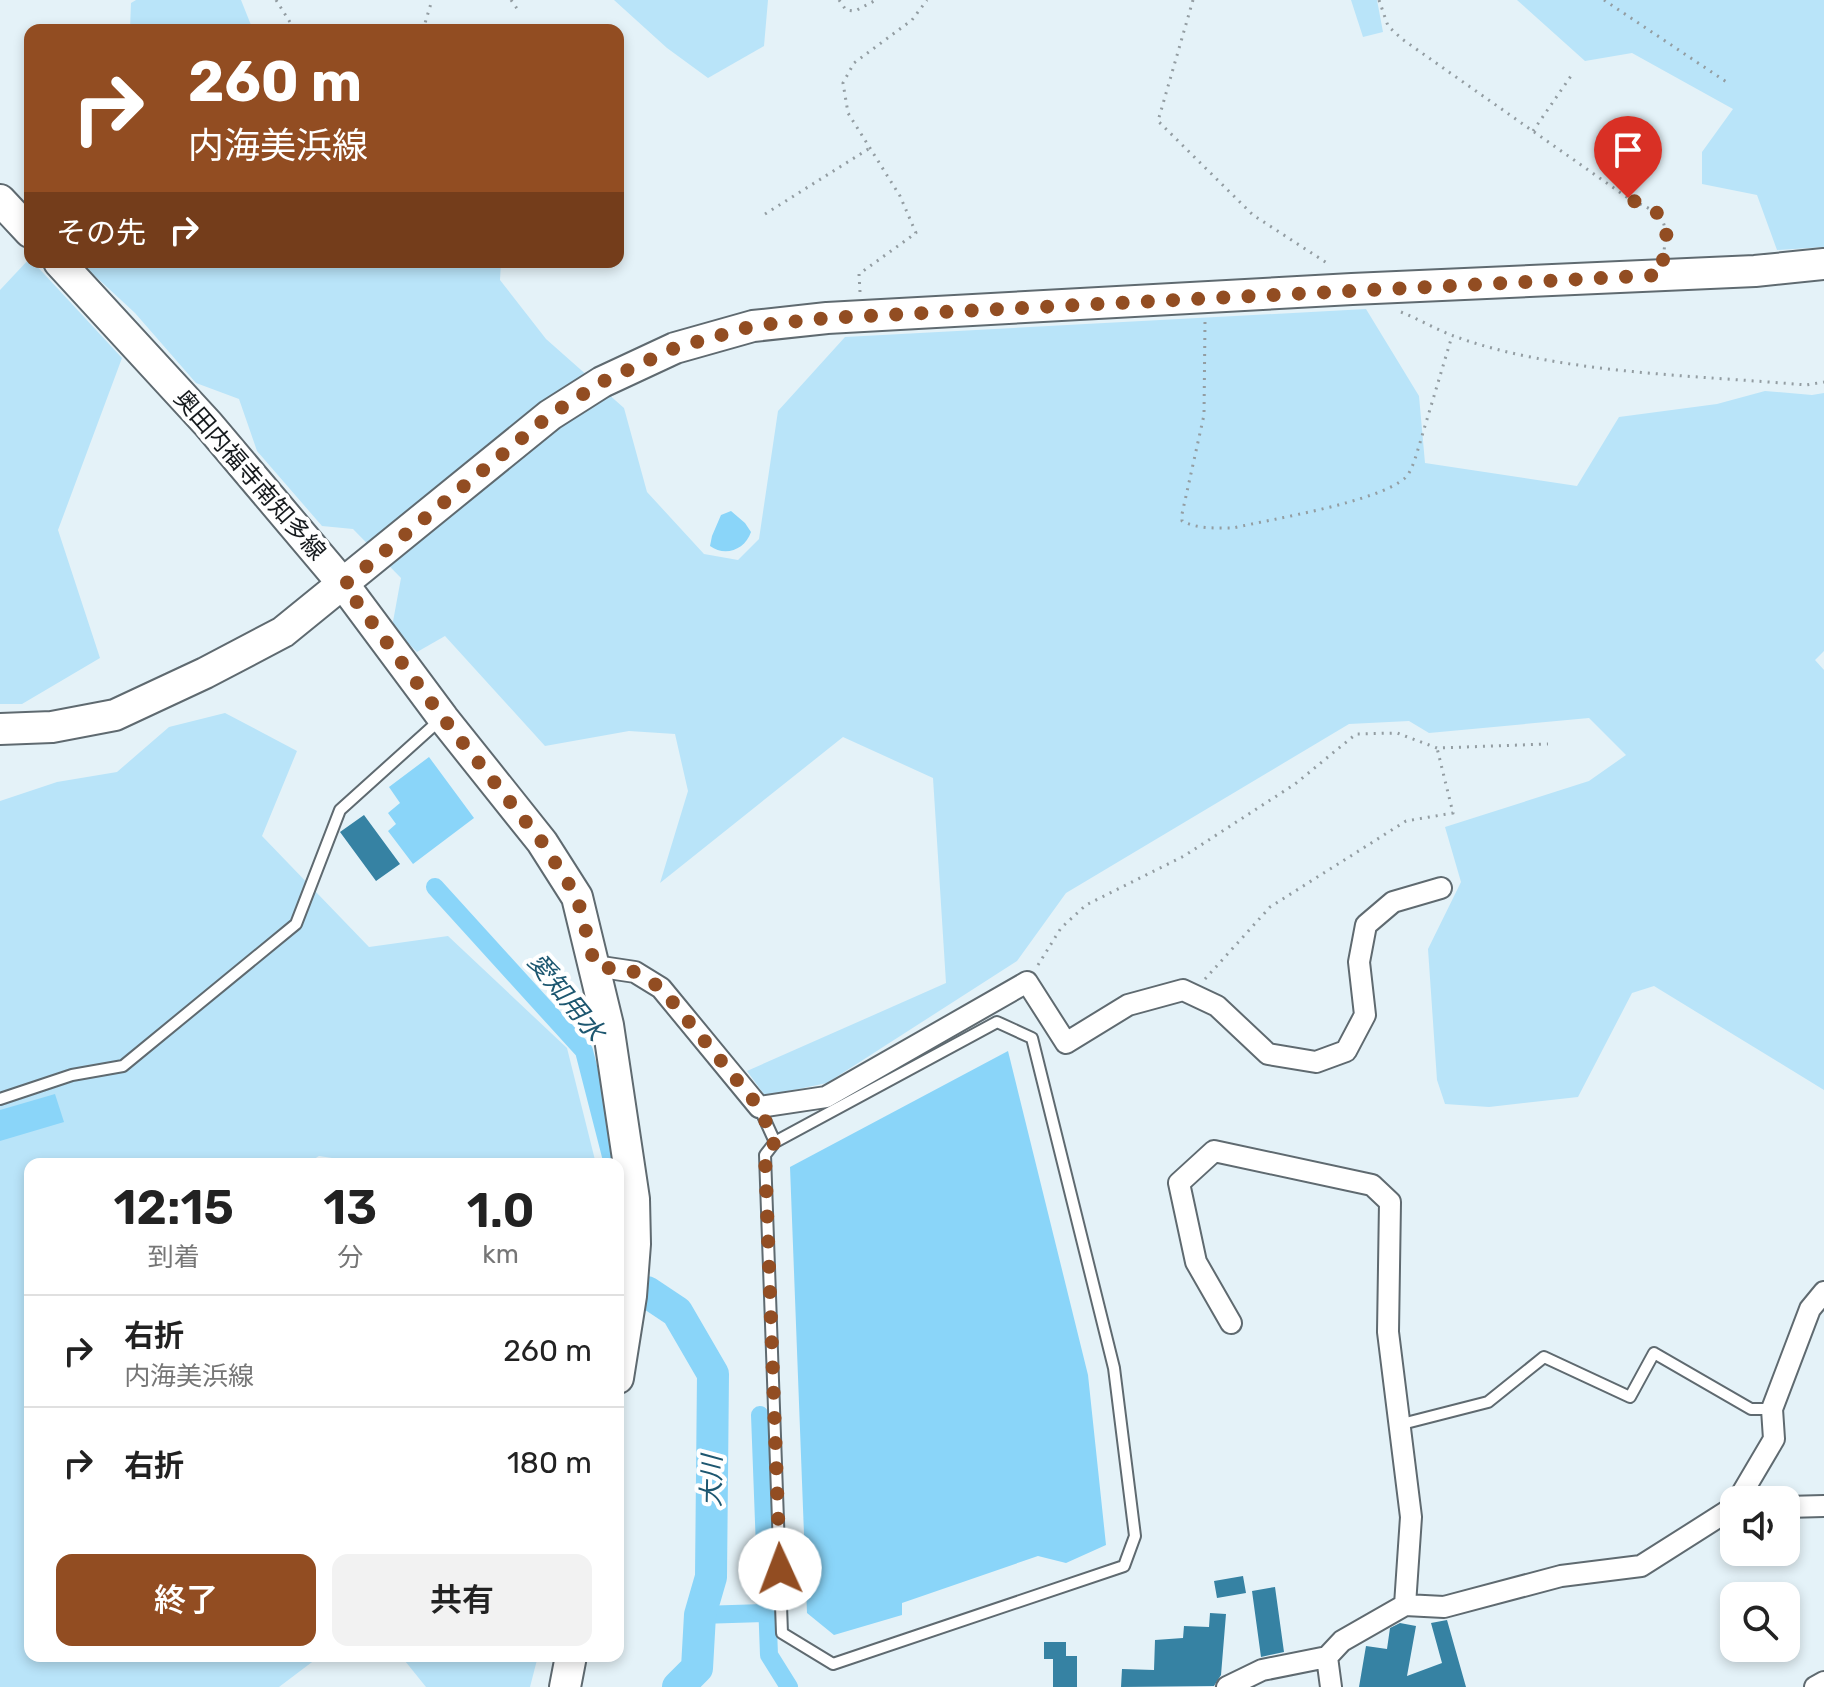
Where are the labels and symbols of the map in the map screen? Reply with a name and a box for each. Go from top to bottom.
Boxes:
pin [1594,116,1662,198]
street label: 奥田内福寺南知多線 [169,384,331,566]
water label: 愛知用水 [521,947,613,1049]
water label: 大川 [696,1452,728,1507]
position arrow [738,1527,822,1611]

